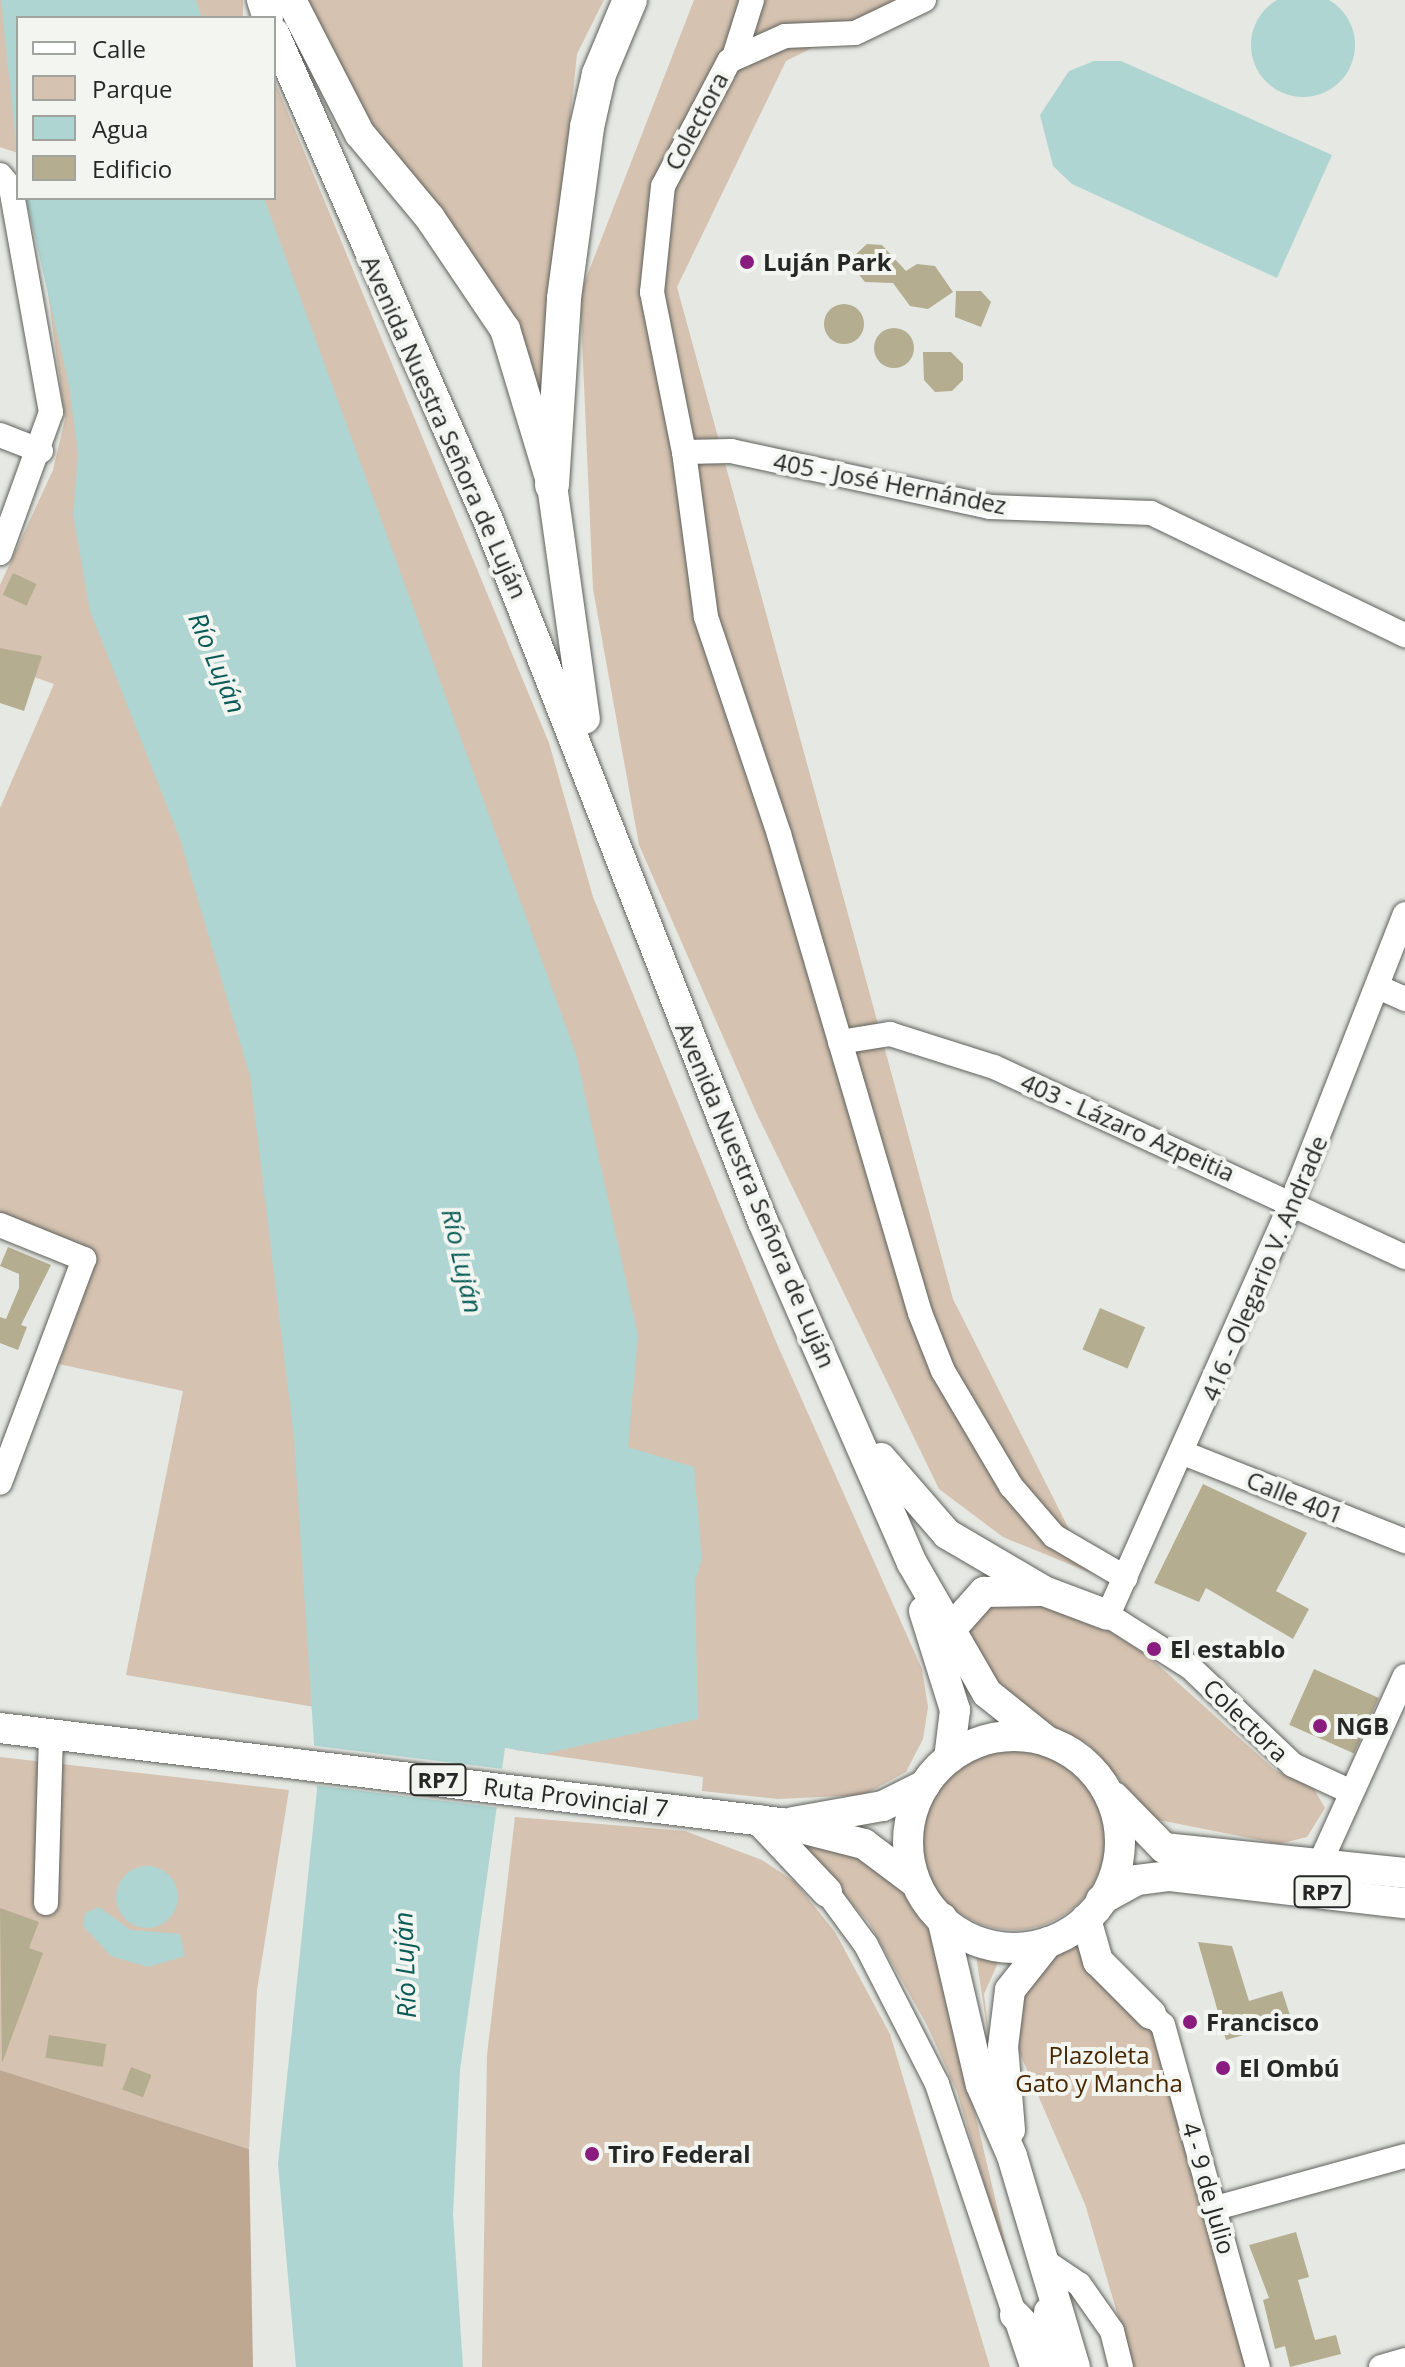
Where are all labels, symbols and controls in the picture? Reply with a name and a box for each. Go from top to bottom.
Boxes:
legend [16,16,276,200]
text: Calle [92,32,146,65]
street label: Colectora [658,67,734,175]
text: Parque [92,72,172,105]
text: Agua [92,112,148,145]
text: Edificio [92,152,172,185]
place label: Luján Park [763,248,892,276]
street label: Avenida Nuestra Señora de Luján [356,251,534,603]
marker: Luján Park [738,253,756,271]
street label: 405 - José Hernández [771,446,1009,520]
water label: Río Luján [182,608,252,718]
street label: Avenida Nuestra Señora de Luján [670,1018,842,1372]
street label: 403 - Lázaro Azpeitia [1017,1067,1239,1187]
street label: 416 - Olegario V. Andrade [1195,1131,1333,1405]
water label: Río Luján [435,1206,489,1316]
street label: Calle 401 [1243,1465,1347,1529]
place label: El establo [1170,1635,1285,1663]
marker: El establo [1145,1640,1163,1658]
street label: Colectora [1198,1673,1294,1767]
place label: NGB [1336,1712,1389,1740]
marker: NGB [1311,1717,1329,1735]
road number: RP7 [408,1762,468,1798]
street label: Ruta Provincial 7 [482,1771,670,1823]
road number: RP7 [1292,1874,1352,1910]
water label: Río Luján [388,1911,422,2019]
place label: Francisco [1206,2008,1319,2036]
marker: Francisco [1181,2013,1199,2031]
park label: Plazoleta Gato y Mancha [1015,2041,1183,2097]
place label: El Ombú [1239,2054,1340,2082]
marker: El Ombú [1214,2059,1232,2077]
street label: 4 - 9 de Julio [1176,2119,1242,2257]
place label: Tiro Federal [608,2140,751,2168]
marker: Tiro Federal [583,2145,601,2163]

